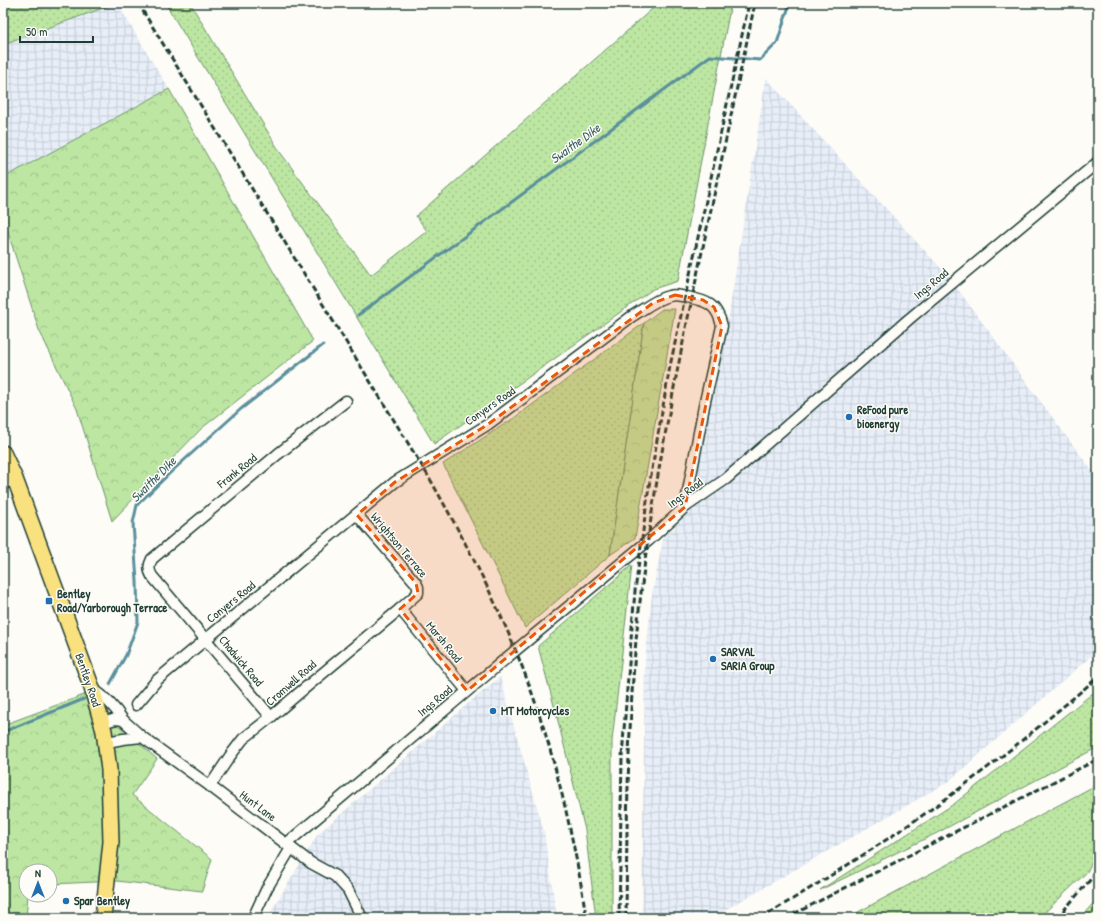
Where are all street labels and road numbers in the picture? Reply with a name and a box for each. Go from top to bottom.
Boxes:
street label: Ings Road [910,264,952,303]
street label: Conyers Road [461,382,519,429]
street label: Frank Road [212,449,260,493]
street label: Ings Road [663,473,706,512]
street label: Wrightson Terrace [367,508,432,581]
street label: Conyers Road [203,576,259,627]
street label: Marsh Road [423,617,466,666]
street label: Chadwick Road [215,632,268,690]
street label: Bentley Road [71,651,106,709]
street label: Cromwell Road [262,656,320,709]
street label: Ings Road [414,681,456,720]
street label: Hunt Lane [236,786,280,825]

